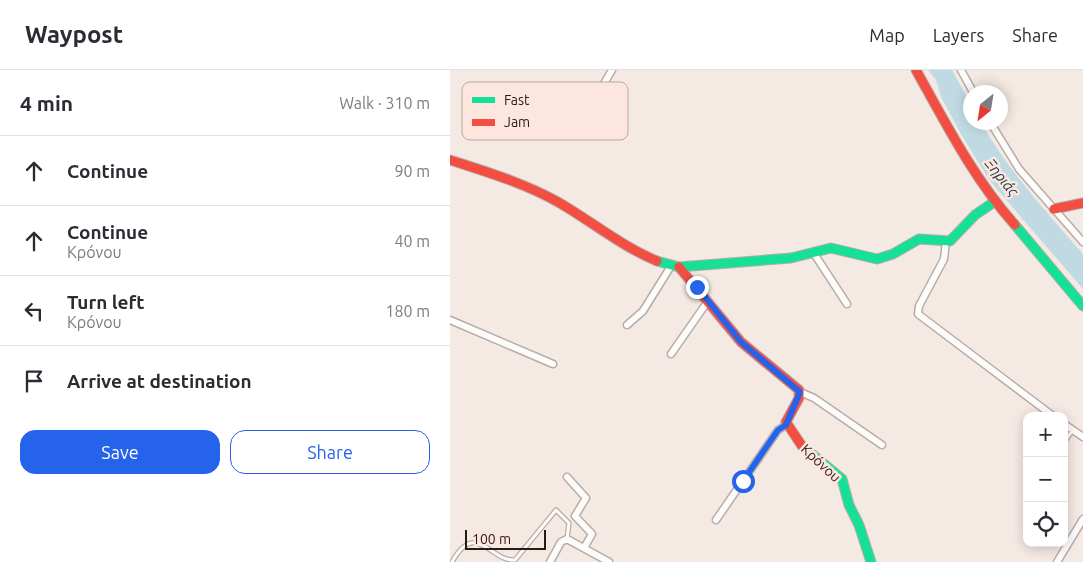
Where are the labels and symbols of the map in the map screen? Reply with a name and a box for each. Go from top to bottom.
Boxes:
legend [462,82,628,140]
north arrow [963,85,1008,130]
text: Fast [504,92,530,108]
text: Jam [504,114,530,130]
water label: Ξηριάς [981,154,1022,199]
route end [686,276,709,299]
street label: Κρόνου [798,441,844,485]
route start [732,470,755,493]
scale bar [465,527,546,550]

